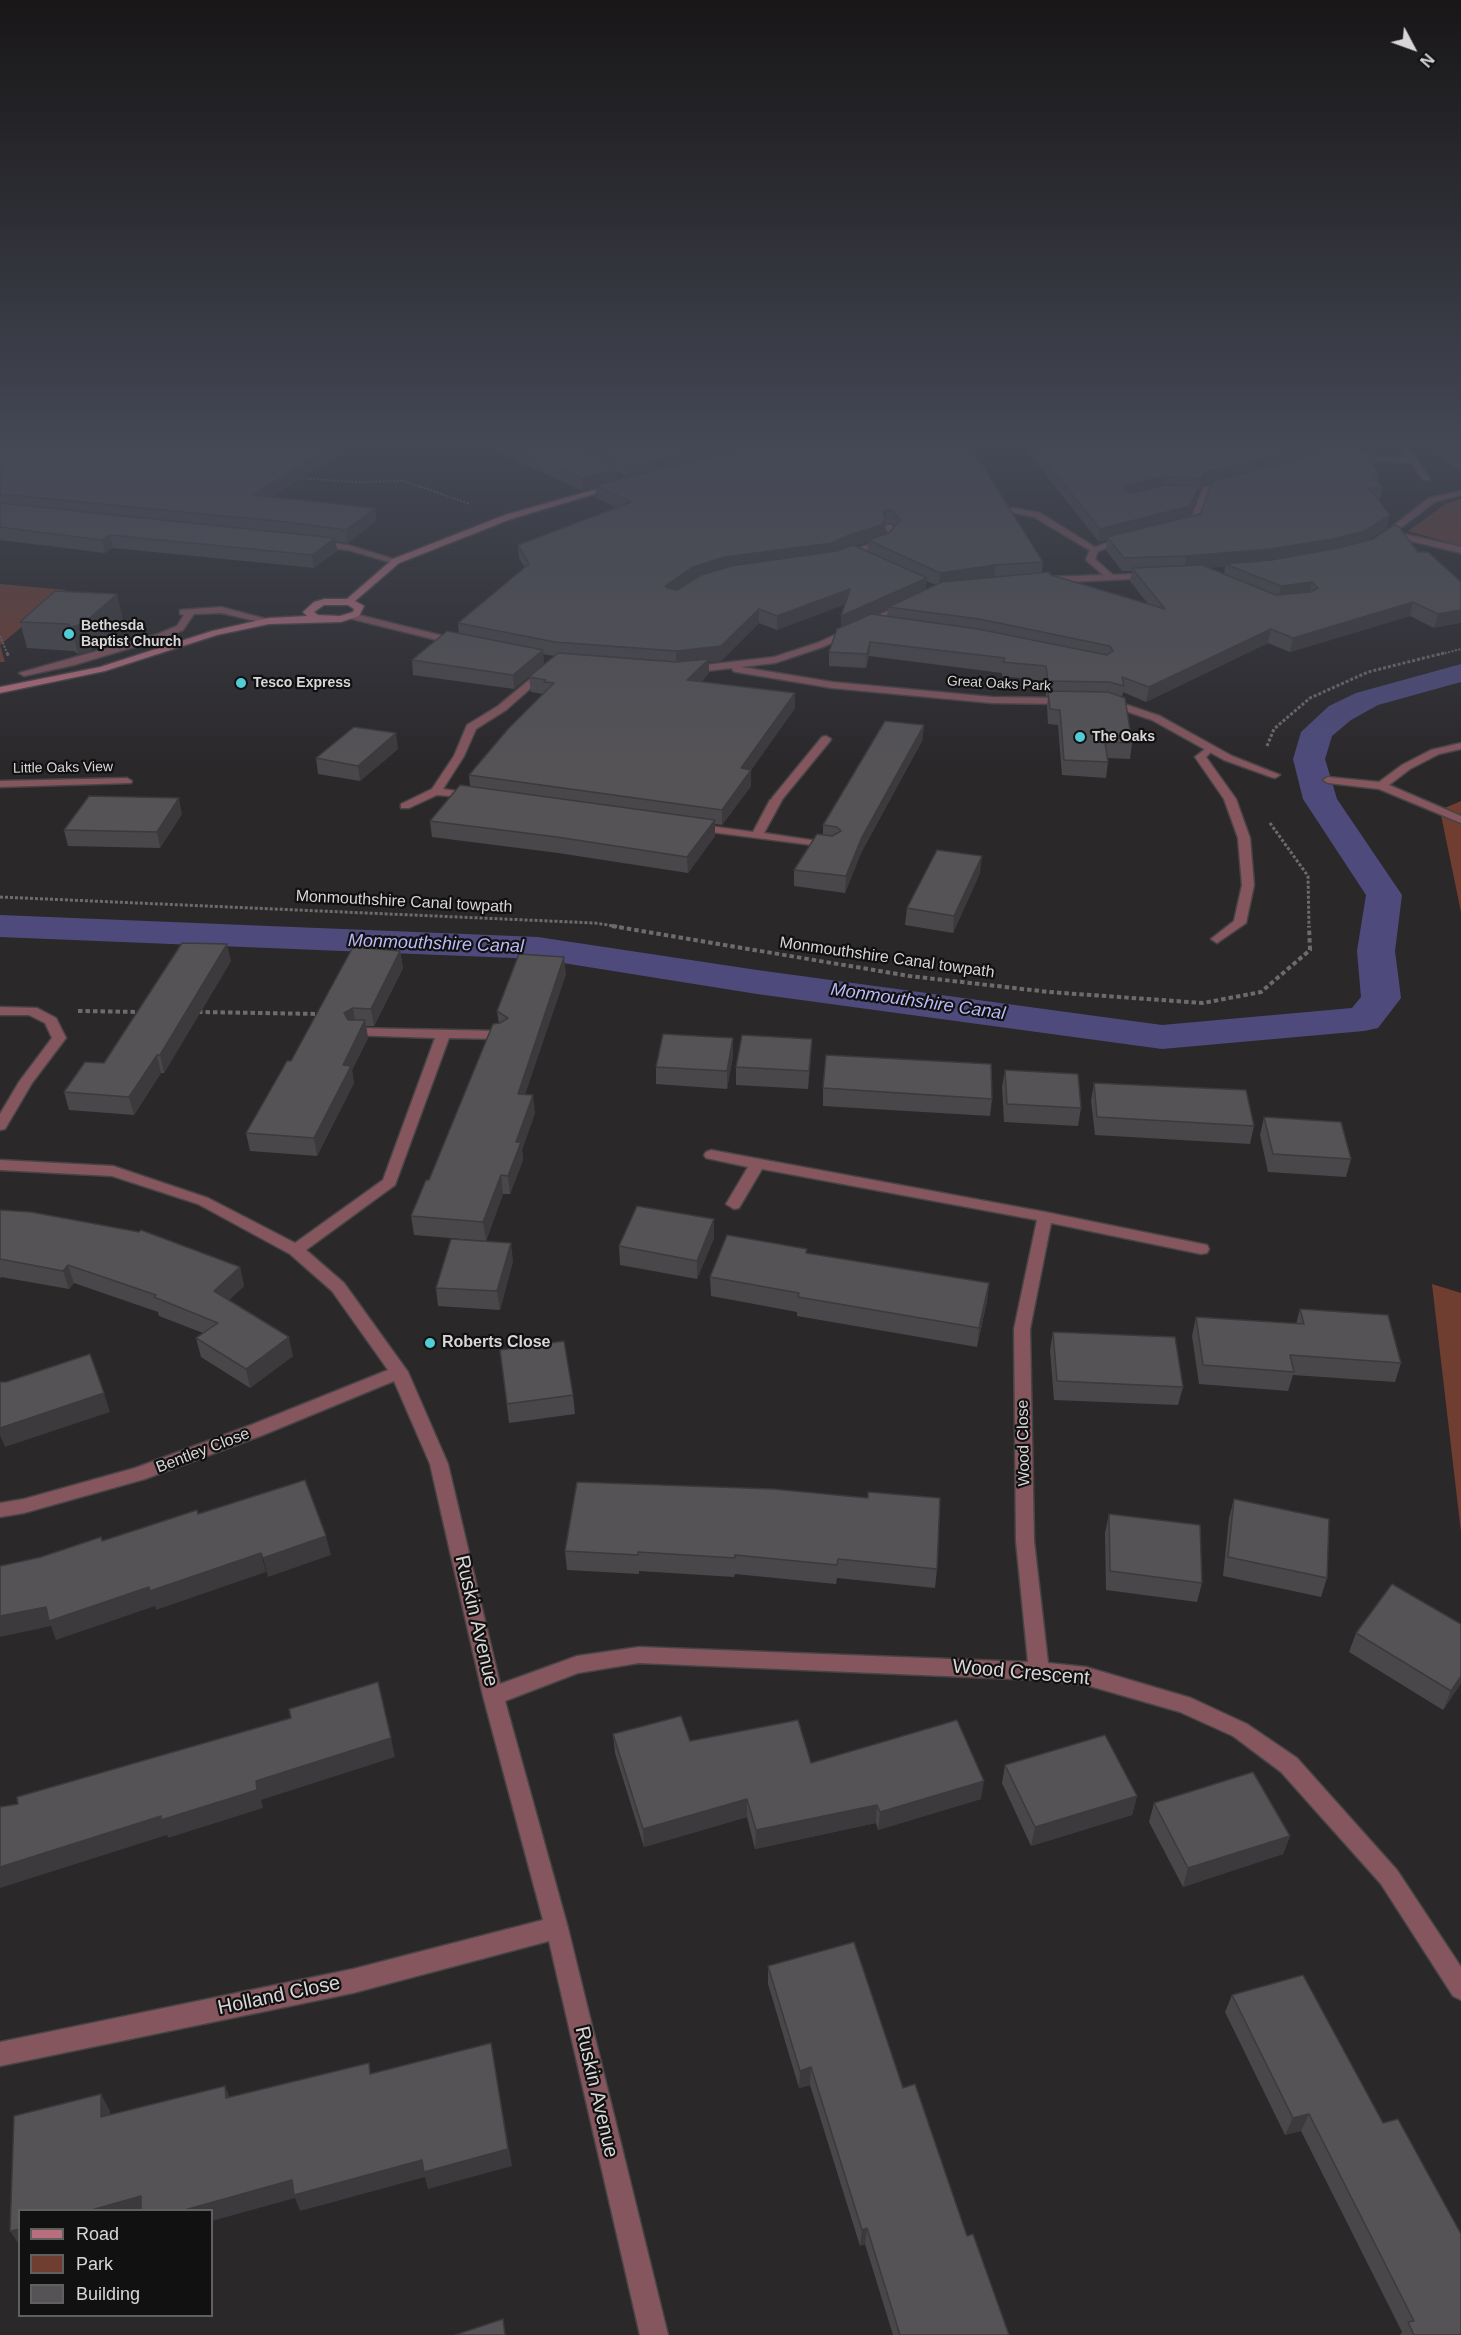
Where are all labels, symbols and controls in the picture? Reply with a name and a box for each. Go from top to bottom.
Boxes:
north arrow [1383,18,1443,78]
text: N [1417,50,1437,70]
place label: Bethesda Baptist Church [81,618,181,650]
marker: Bethesda Baptist Church [62,627,76,641]
street label: Great Oaks Park [947,673,1051,695]
place label: Tesco Express [253,675,351,691]
marker: Tesco Express [234,676,248,690]
place label: The Oaks [1092,729,1155,745]
marker: The Oaks [1073,730,1087,744]
street label: Little Oaks View [13,759,113,777]
street label: Monmouthshire Canal towpath [295,887,513,917]
water label: Monmouthshire Canal [348,930,524,958]
street label: Monmouthshire Canal towpath [778,933,996,983]
water label: Monmouthshire Canal [829,979,1007,1025]
place label: Roberts Close [442,1333,550,1353]
marker: Roberts Close [423,1336,437,1350]
street label: Wood Close [1014,1399,1034,1487]
street label: Bentley Close [153,1424,253,1478]
street label: Ruskin Avenue [449,1553,503,1689]
street label: Wood Crescent [951,1655,1091,1691]
street label: Holland Close [216,1971,342,2021]
street label: Ruskin Avenue [569,2024,623,2160]
legend [18,2209,213,2317]
text: Road [76,2224,119,2244]
text: Park [76,2254,113,2274]
text: Building [76,2284,140,2304]

